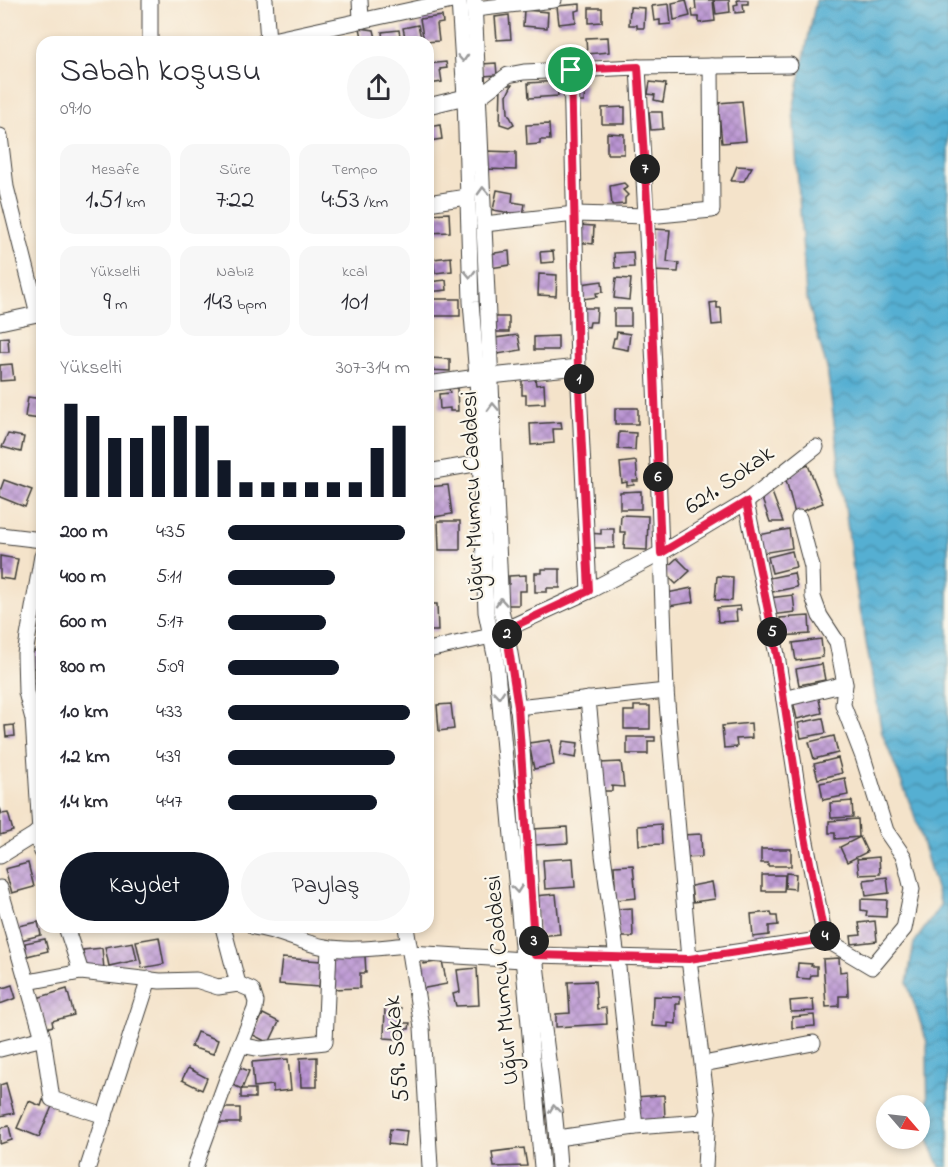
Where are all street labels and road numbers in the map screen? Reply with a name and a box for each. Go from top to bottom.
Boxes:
street label: Uğur Mumcu Caddesi [453,390,495,602]
street label: 621. Sokak [678,437,782,525]
street label: Uğur Mumcu Caddesi [476,874,530,1086]
street label: 559. Sokak [376,994,420,1104]

